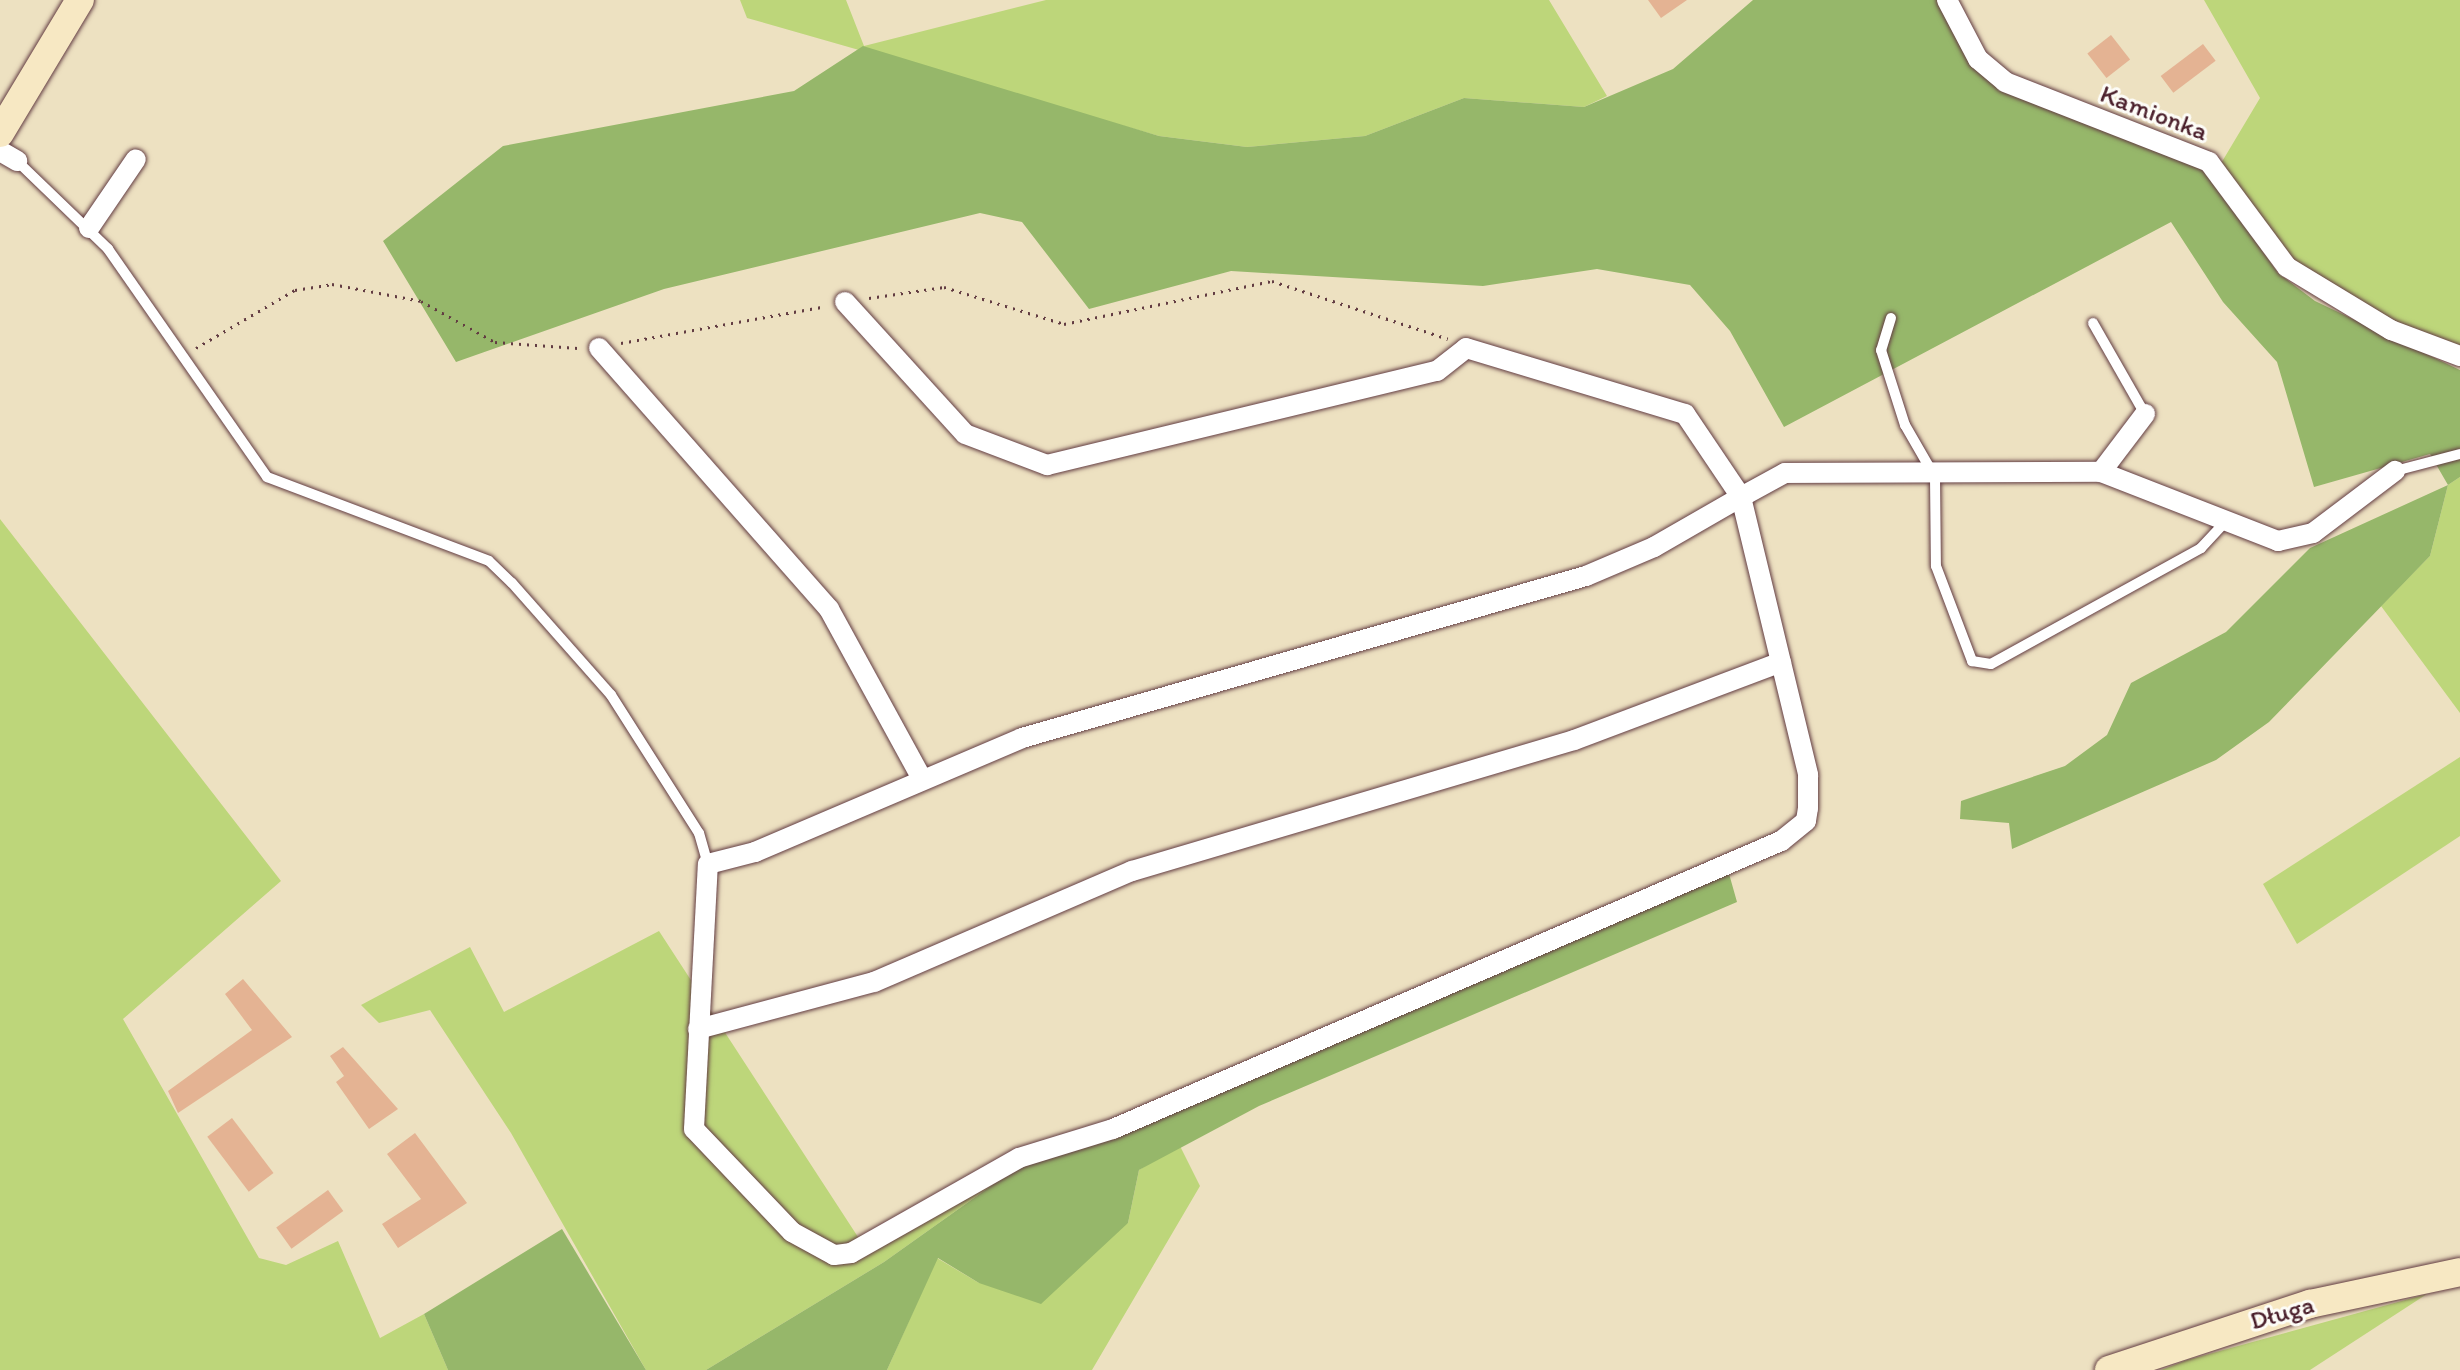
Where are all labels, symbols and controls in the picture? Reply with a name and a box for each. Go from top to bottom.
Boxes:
street label: Kamionka [2096,78,2212,148]
street label: Długa [2246,1289,2318,1337]

